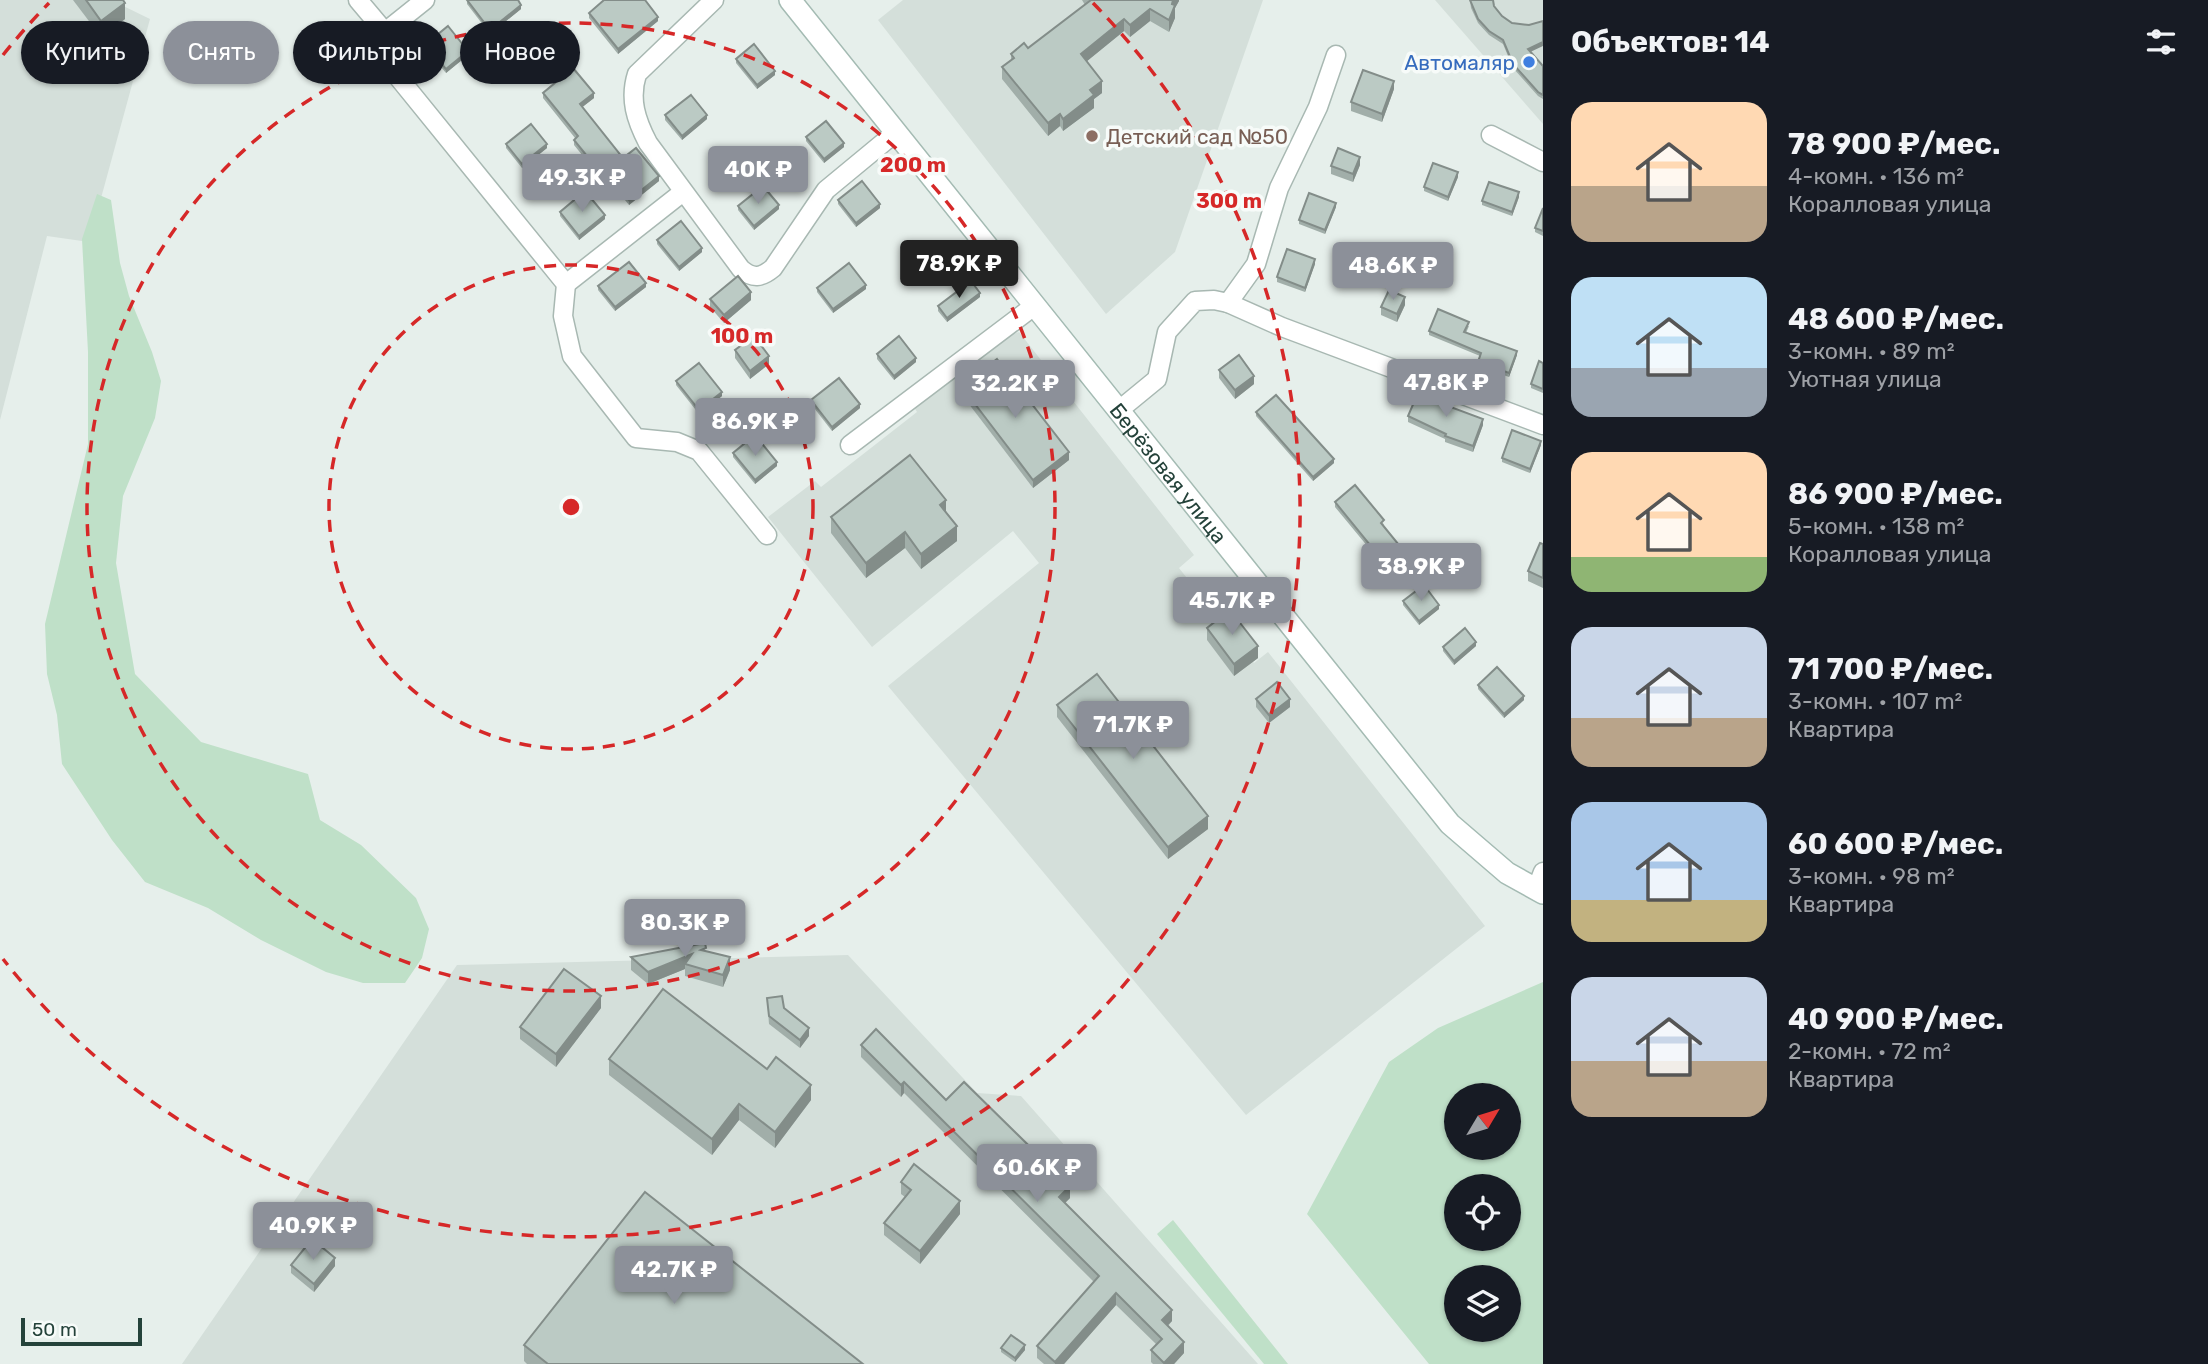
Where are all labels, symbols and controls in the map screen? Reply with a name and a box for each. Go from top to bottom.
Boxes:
chip: Купить [21,21,149,84]
chip: Снять [163,21,279,84]
chip: Фильтры [293,21,446,84]
chip: Новое [460,21,580,84]
icon: filters [2142,23,2180,61]
text: Объектов: 14 [1571,24,1770,60]
place label: Автомаляр [1404,50,1515,75]
marker: Автомаляр [1521,54,1537,70]
place label: Детский сад №50 [1106,124,1288,149]
text: 78 900 ₽/мес. [1788,126,2000,162]
marker: Детский сад №50 [1084,128,1100,144]
icon: home [1627,130,1711,214]
pin: 40K ₽ [709,146,807,206]
text: 200 m [880,152,946,177]
pin: 49.3K ₽ [517,154,647,214]
text: 40K ₽ [724,155,792,183]
text: 4-комн. · 136 m² [1788,162,1964,190]
text: 49.3K ₽ [538,163,626,191]
text: 300 m [1196,188,1262,213]
text: Коралловая улица [1788,190,1991,218]
pin: 78.9K ₽ [894,240,1024,300]
pin: 48.6K ₽ [1328,243,1458,302]
text: 78.9K ₽ [916,249,1002,277]
text: 48.6K ₽ [1348,251,1438,279]
text: 48 600 ₽/мес. [1788,301,2004,337]
icon: home [1627,305,1711,389]
text: 100 m [711,323,773,348]
text: 3-комн. · 89 m² [1788,337,1954,365]
pin: 32.2K ₽ [950,360,1080,420]
pin: 47.8K ₽ [1381,360,1511,419]
text: Уютная улица [1788,365,1942,393]
text: 47.8K ₽ [1403,368,1489,396]
text: 32.2K ₽ [971,369,1059,397]
pin: 86.9K ₽ [690,398,820,458]
street label: Берёзовая улица [1105,398,1233,548]
text: 86.9K ₽ [711,407,799,435]
text: 86 900 ₽/мес. [1788,476,2003,512]
icon: home [1627,480,1711,564]
centre of rings [559,495,583,519]
text: 5-комн. · 138 m² [1788,512,1964,540]
text: Коралловая улица [1788,540,1991,568]
pin: 38.9K ₽ [1356,544,1486,603]
text: 38.9K ₽ [1377,552,1465,580]
pin: 45.7K ₽ [1167,578,1297,637]
text: 45.7K ₽ [1189,586,1275,614]
text: 71 700 ₽/мес. [1788,651,1993,687]
icon: home [1627,655,1711,739]
text: 3-комн. · 107 m² [1788,687,1962,715]
pin: 71.7K ₽ [1068,702,1198,761]
text: 71.7K ₽ [1093,710,1173,738]
text: Квартира [1788,715,1894,743]
text: 60 600 ₽/мес. [1788,826,2003,862]
icon: home [1627,830,1711,914]
text: 3-комн. · 98 m² [1788,862,1954,890]
text: Квартира [1788,890,1894,918]
pin: 80.3K ₽ [620,900,750,959]
text: 80.3K ₽ [640,908,730,936]
text: 40 900 ₽/мес. [1788,1001,2004,1037]
icon: home [1627,1005,1711,1089]
text: 2-комн. · 72 m² [1788,1037,1951,1065]
text: Квартира [1788,1065,1894,1093]
north arrow [1444,1083,1521,1160]
map controls [1444,1083,1521,1342]
pin: 60.6K ₽ [972,1144,1102,1204]
text: 60.6K ₽ [993,1153,1081,1181]
button: locate [1444,1174,1521,1251]
pin: 40.9K ₽ [248,1202,378,1262]
text: 40.9K ₽ [269,1211,357,1239]
pin: 42.7K ₽ [609,1246,739,1306]
text: 42.7K ₽ [631,1255,717,1283]
button: layers [1444,1265,1521,1342]
scale bar [21,1315,142,1347]
text: 50 m [32,1318,77,1341]

